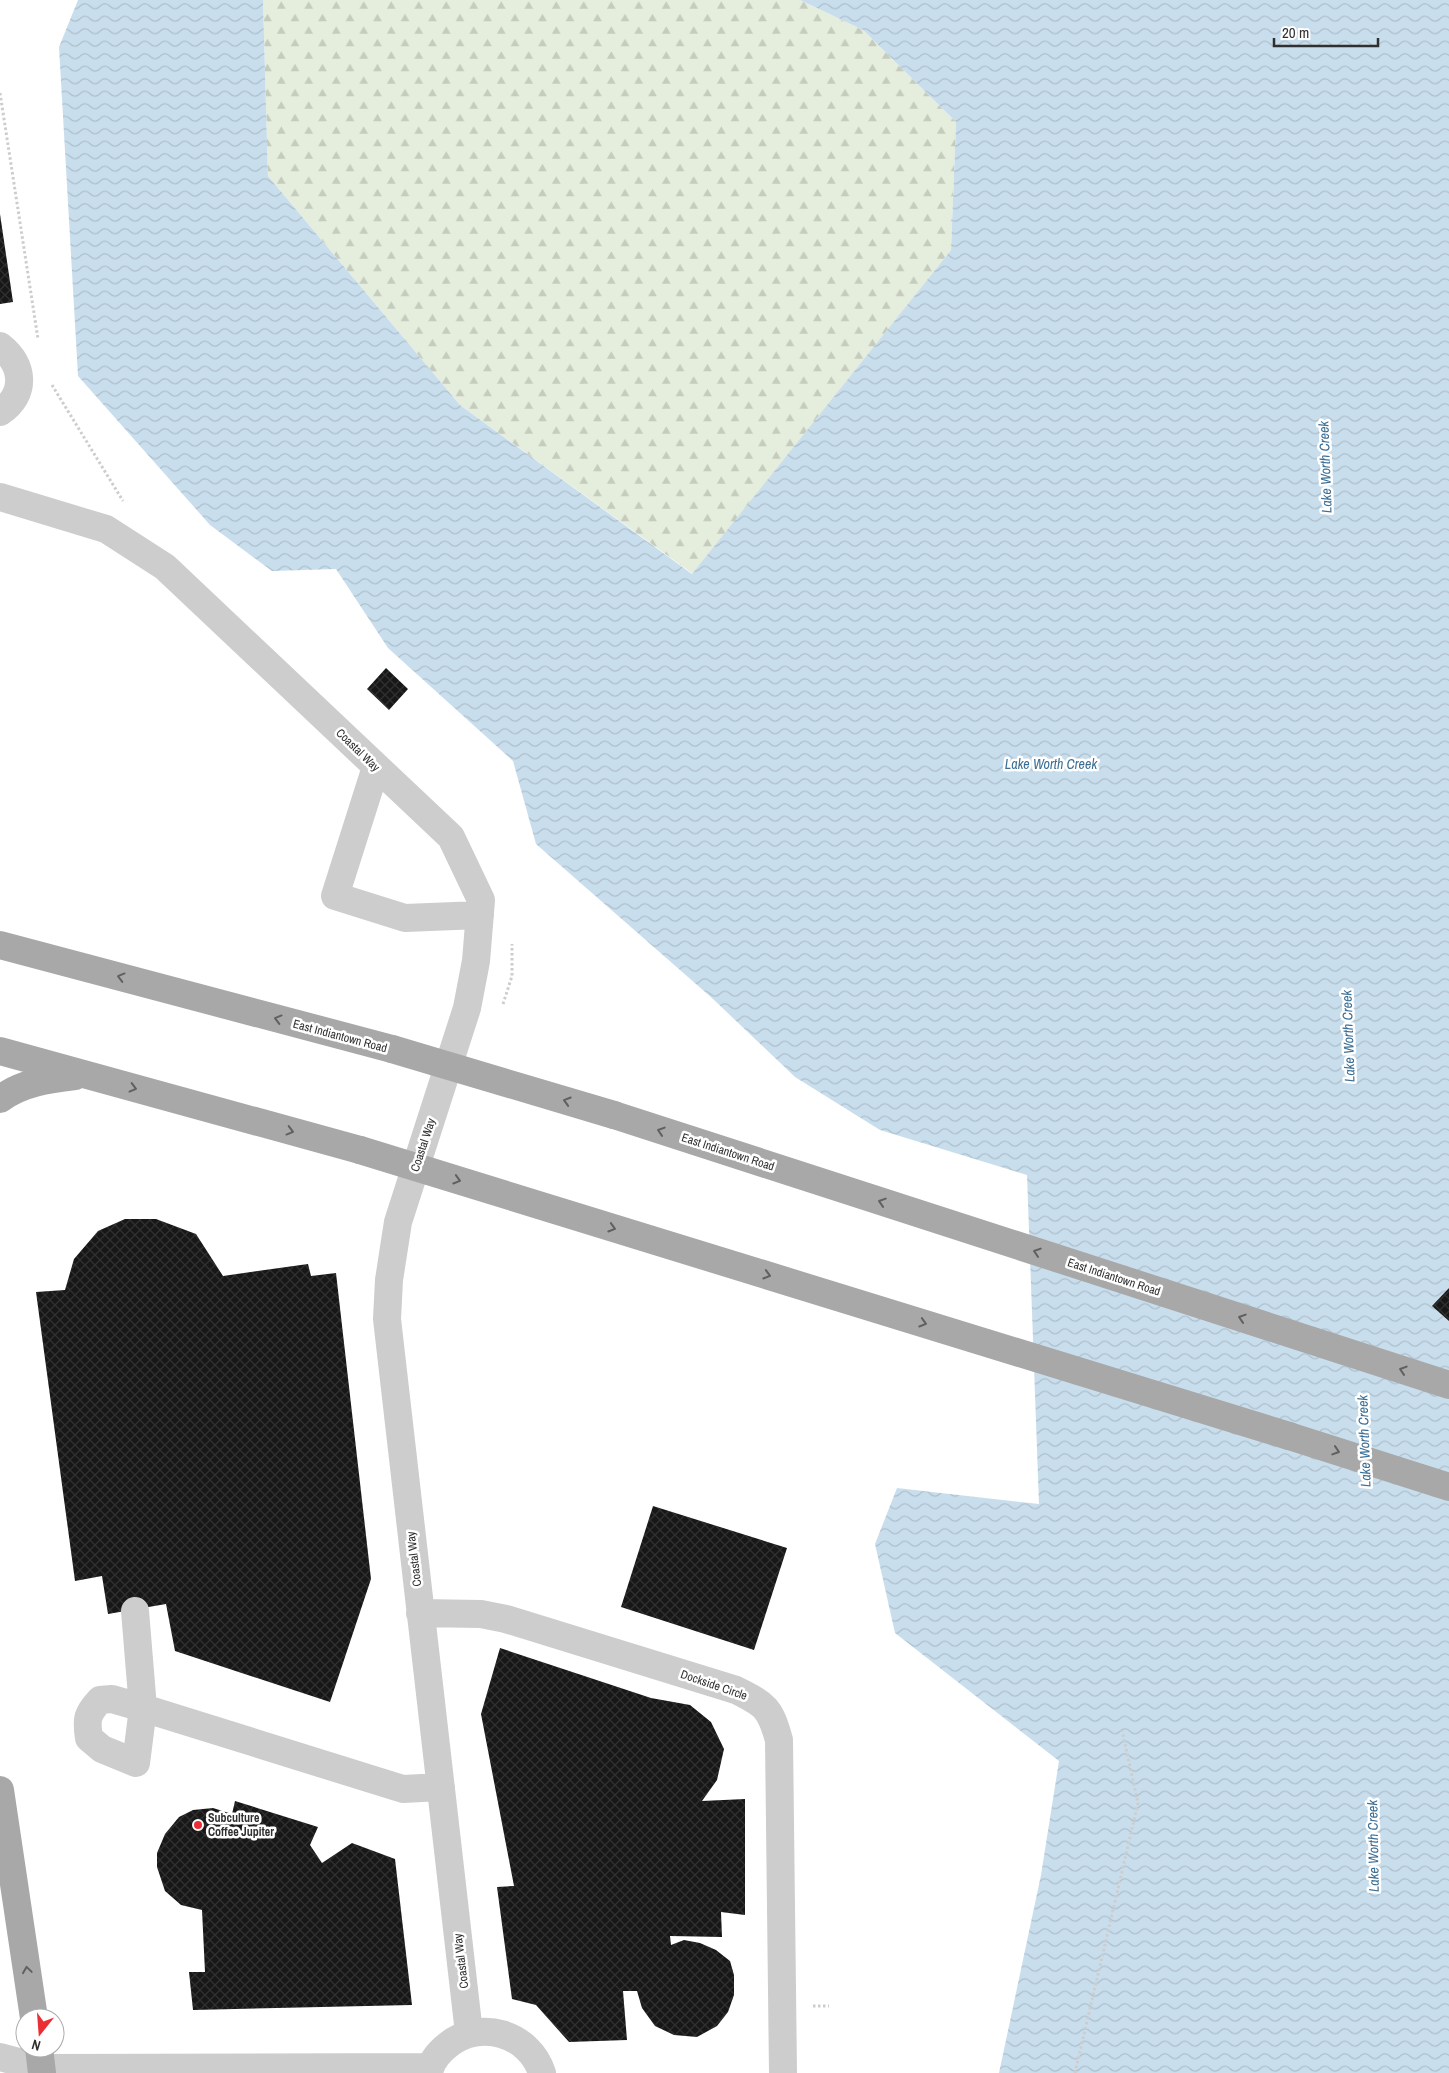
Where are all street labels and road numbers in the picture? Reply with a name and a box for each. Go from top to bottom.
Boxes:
street label: Coastal Way [333,725,384,775]
street label: East Indiantown Road [291,1016,389,1056]
street label: Coastal Way [407,1116,439,1174]
street label: East Indiantown Road [679,1129,777,1175]
street label: East Indiantown Road [1065,1254,1163,1300]
street label: Coastal Way [403,1530,425,1587]
street label: Dockside Circle [679,1666,749,1704]
street label: Coastal Way [450,1932,472,1989]

